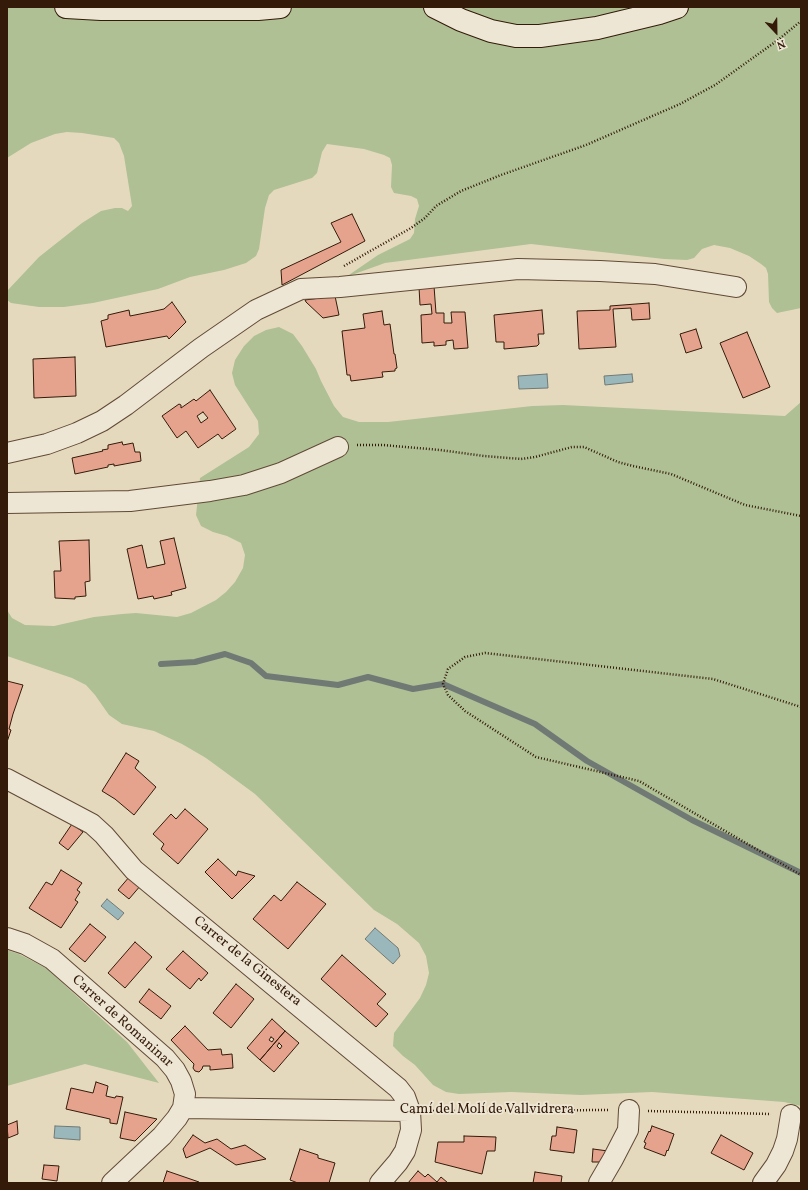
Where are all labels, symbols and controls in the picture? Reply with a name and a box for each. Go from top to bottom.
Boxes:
north arrow [756,12,796,52]
text: N [774,35,787,52]
street label: Carrer de la Ginestera [190,913,304,1011]
street label: Carrer de Romaninar [68,972,176,1072]
street label: Camí del Molí de Vallvidrera [400,1102,574,1118]

